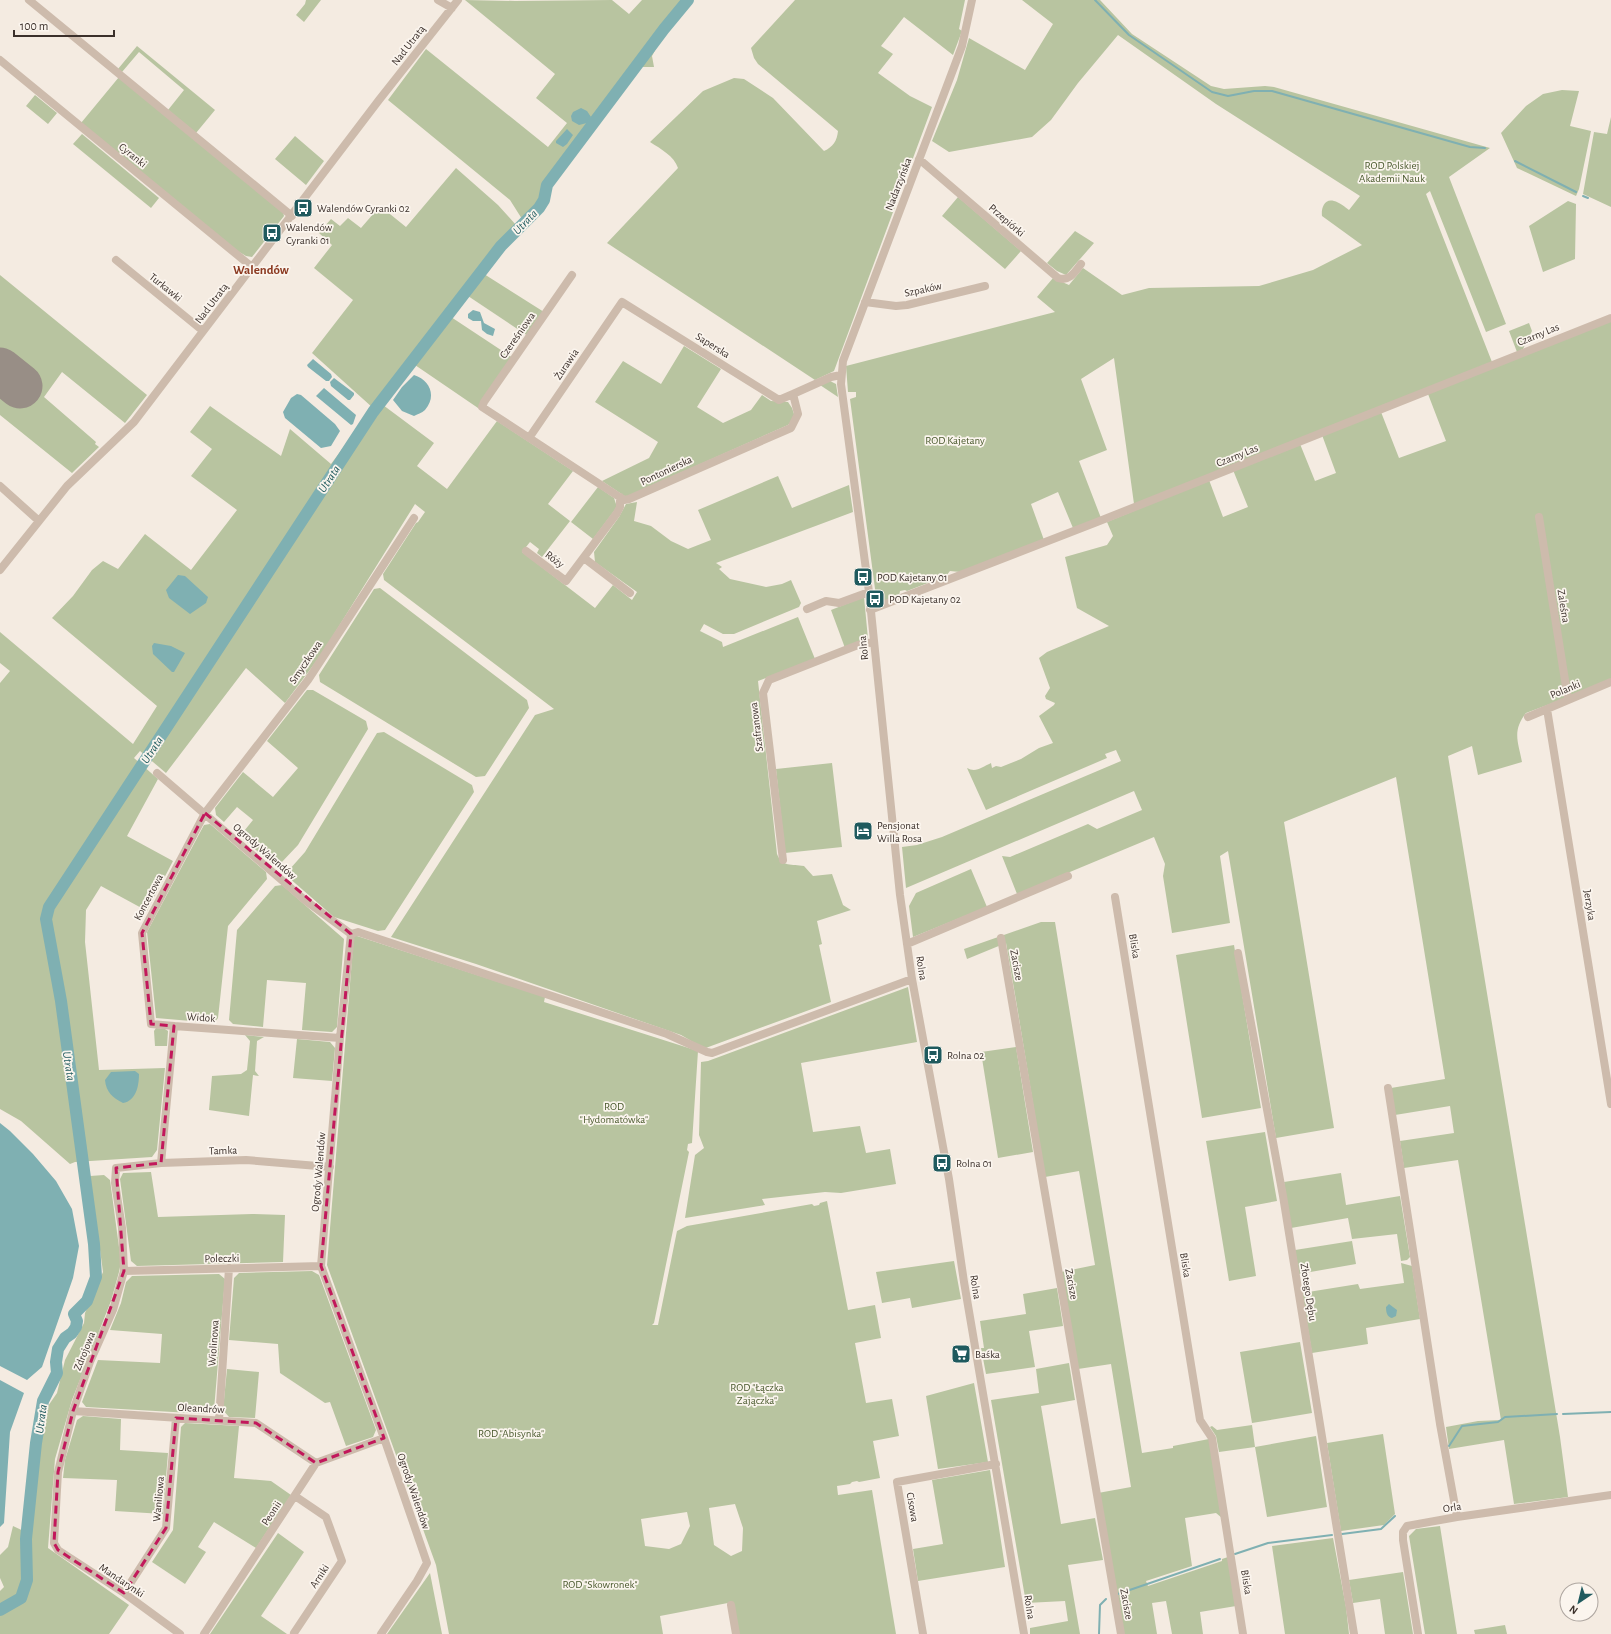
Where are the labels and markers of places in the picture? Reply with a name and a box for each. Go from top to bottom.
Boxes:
bus stop icon: Walendów Cyranki 02 [292,197,314,219]
place label: Walendów Cyranki 02 [317,203,410,214]
bus stop icon: Walendów Cyranki 01 [261,222,283,244]
place label: Walendów Cyranki 01 [286,222,333,246]
bus stop icon: POD Kajetany 01 [852,566,874,588]
place label: POD Kajetany 01 [877,572,948,583]
bus stop icon: POD Kajetany 02 [864,588,886,610]
place label: POD Kajetany 02 [889,594,961,605]
hotel icon: Pensjonat Willa Rosa [852,820,874,842]
place label: Pensjonat Willa Rosa [877,820,922,844]
bus stop icon: Rolna 02 [922,1044,944,1066]
place label: Rolna 02 [947,1050,984,1061]
bus stop icon: Rolna 01 [931,1152,953,1174]
place label: Rolna 01 [956,1158,992,1169]
supermarket icon: Baśka [950,1343,972,1365]
place label: Baśka [975,1349,1000,1360]

